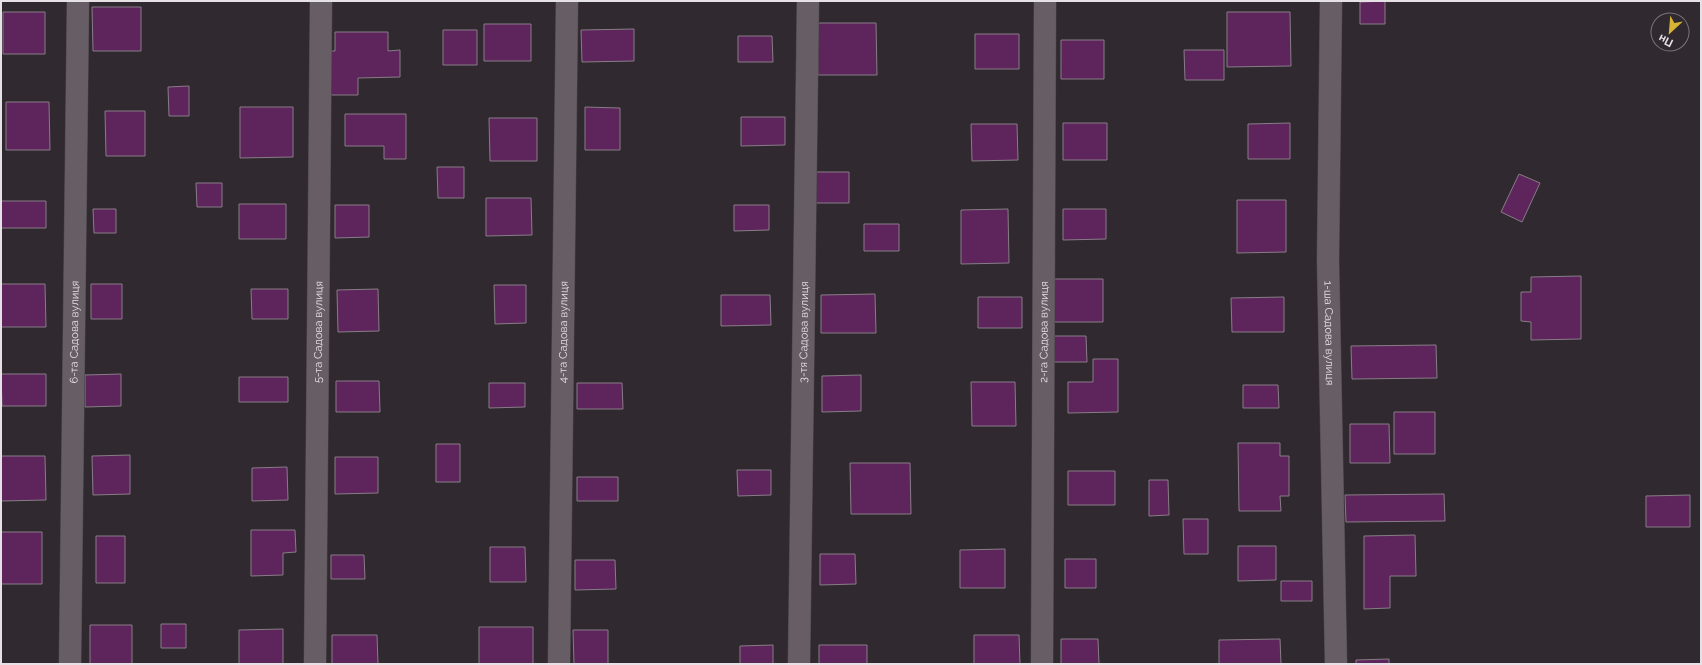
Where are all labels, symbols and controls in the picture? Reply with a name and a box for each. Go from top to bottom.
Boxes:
north arrow [1650,12,1690,52]
text: Пн [1656,31,1675,50]
street label: 1-ша Садова вулиця [1321,280,1336,385]
street label: 6-та Садова вулиця [67,281,82,384]
street label: 5-та Садова вулиця [312,281,325,383]
street label: 4-та Садова вулиця [556,281,571,383]
street label: 3-тя Садова вулиця [797,281,811,383]
street label: 2-га Садова вулиця [1037,281,1051,383]

